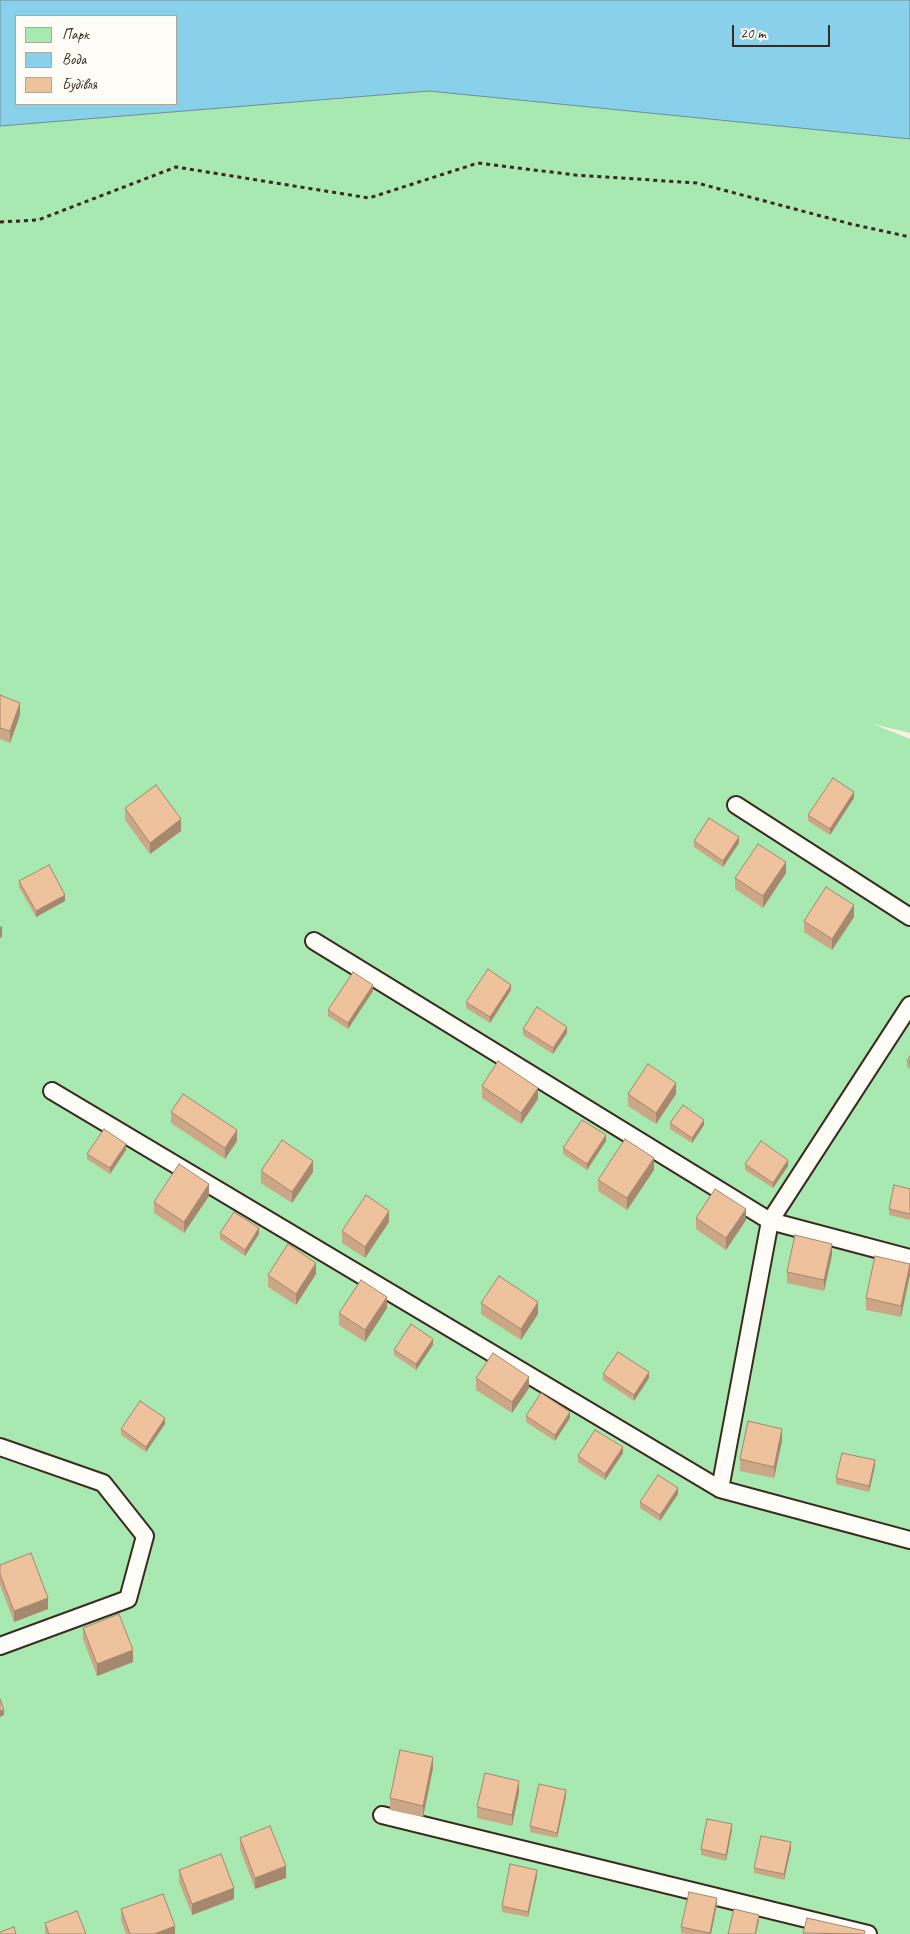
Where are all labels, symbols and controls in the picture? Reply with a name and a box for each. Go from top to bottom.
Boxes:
legend [15,15,178,105]
scale bar [735,15,832,47]
text: 20 m [740,24,766,43]
text: Парк [62,25,89,44]
text: Вода [62,50,86,69]
text: Будівля [62,75,97,94]

